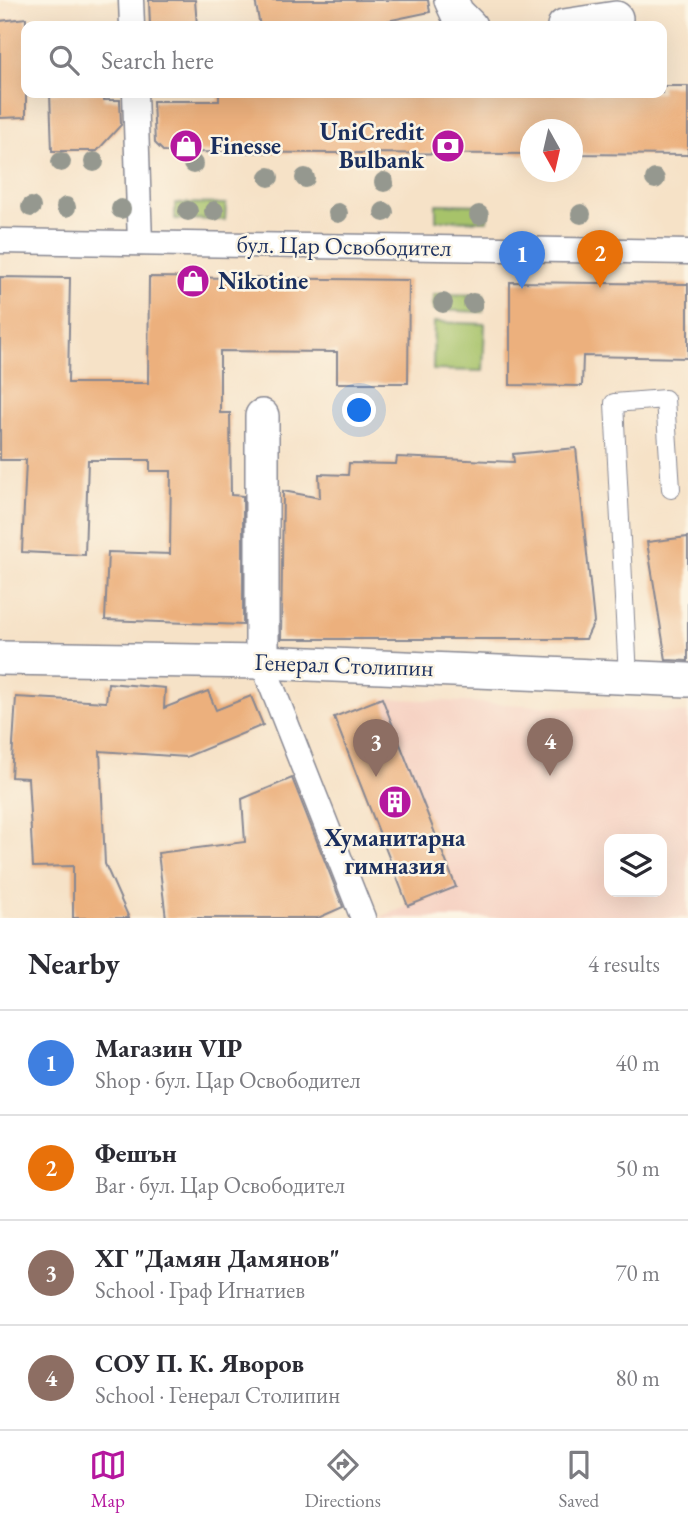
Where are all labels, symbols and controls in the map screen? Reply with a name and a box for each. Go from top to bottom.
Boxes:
search box [21,21,667,98]
icon: search [45,41,83,79]
text: Search here [101,43,214,77]
place label: UniCredit Bulbank [320,116,425,175]
north arrow [520,119,583,182]
shop icon: Finesse [167,127,205,165]
bank icon: UniCredit Bulbank [429,127,467,165]
place label: Finesse [210,130,281,161]
street label: бул. Цар Освободител [236,228,452,263]
pin: 2 [577,230,623,288]
pin: 1 [499,231,545,289]
shop icon: Nikotine [174,262,212,300]
place label: Nikotine [218,265,308,296]
your location [342,393,376,427]
street label: Генерал Столипин [254,646,434,683]
pin: 4 [527,718,573,776]
pin: 3 [353,719,399,777]
building icon: Хуманитарна гимназия [376,783,414,821]
place label: Хуманитарна гимназия [323,822,466,881]
map controls [604,834,667,897]
button: layers [604,834,667,897]
text: Nearby [28,944,120,983]
text: 4 results [588,949,660,979]
text: Магазин VIP [95,1031,242,1065]
text: 1 [45,1048,57,1078]
text: 40 m [615,1048,660,1078]
text: Shop · бул. Цар Освободител [95,1065,360,1095]
text: Фешън [95,1136,177,1170]
text: 2 [45,1153,57,1183]
text: 50 m [615,1153,660,1183]
text: Bar · бул. Цар Освободител [95,1170,345,1200]
text: ХГ "Дамян Дамянов" [95,1241,340,1275]
text: 3 [45,1258,57,1288]
text: 70 m [615,1258,660,1288]
text: School · Граф Игнатиев [95,1275,305,1305]
text: СОУ П. К. Яворов [95,1346,304,1380]
text: 4 [45,1363,57,1393]
text: 80 m [615,1363,660,1393]
text: School · Генерал Столипин [95,1380,340,1410]
tab: Map [89,1446,127,1513]
tab: Directions [304,1446,381,1513]
tab: Saved [558,1446,599,1513]

